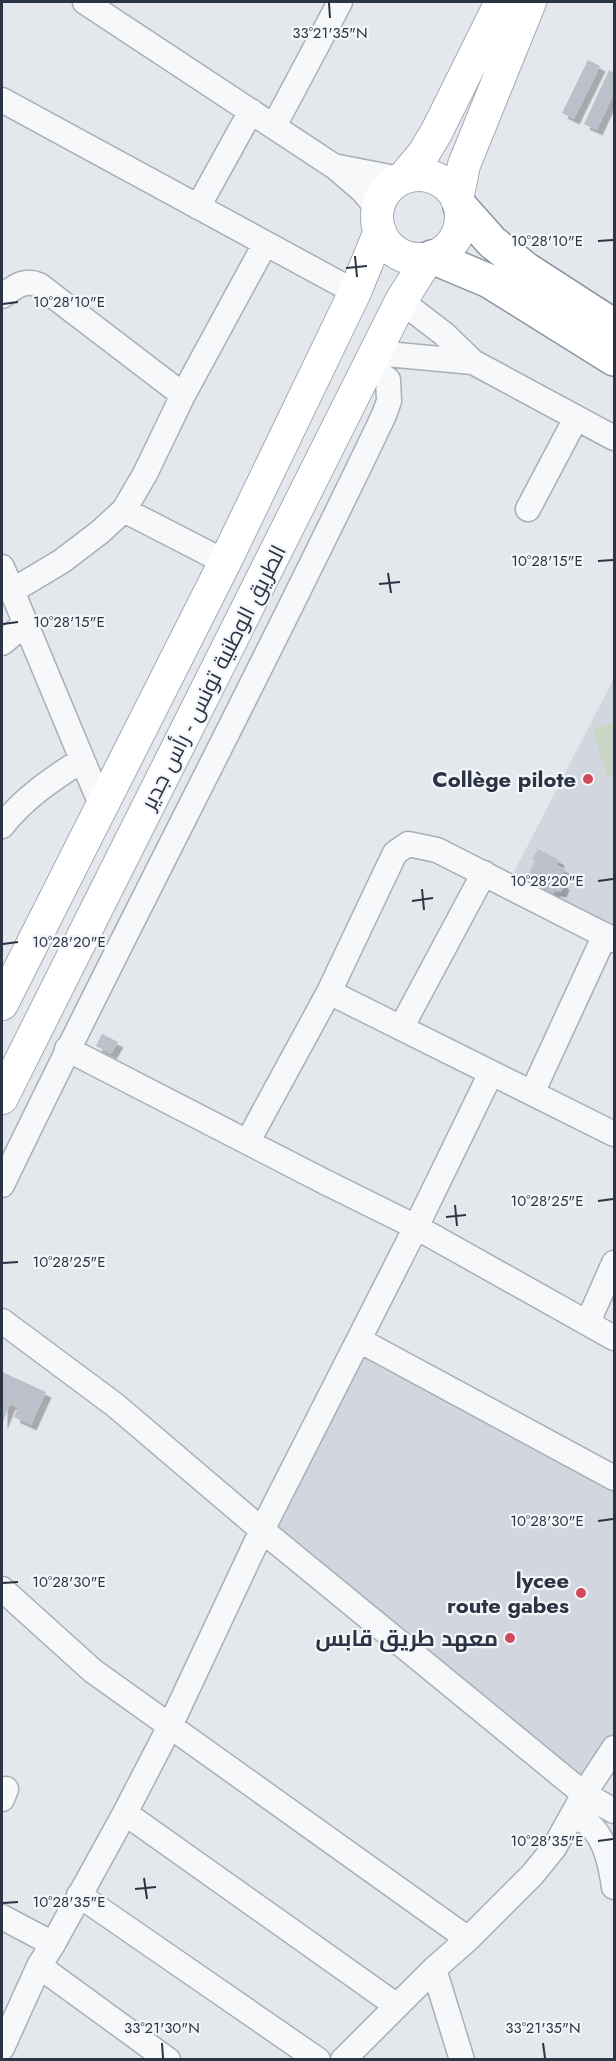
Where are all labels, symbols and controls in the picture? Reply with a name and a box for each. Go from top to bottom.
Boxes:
text: 33°21'35"N [292,22,368,44]
text: 10°28'10"E [511,230,583,252]
text: 10°28'10"E [33,291,105,313]
street label: الطريق الوطنية تونس - رأس جدير [131,539,294,817]
text: 10°28'15"E [511,550,583,572]
text: 10°28'15"E [33,611,105,633]
place label: Collège pilote [432,763,576,795]
marker: Collège pilote [581,772,595,786]
text: 10°28'20"E [510,870,584,892]
text: 10°28'20"E [32,931,106,953]
text: 10°28'25"E [510,1190,584,1212]
text: 10°28'25"E [32,1251,106,1273]
text: 10°28'30"E [510,1510,584,1532]
place label: lycee route gabes [447,1564,569,1621]
text: 10°28'30"E [32,1571,106,1593]
marker: lycee route gabes [574,1586,588,1600]
place label: معهد طريق قابس [315,1622,498,1654]
marker: معهد طريق قابس [503,1631,517,1645]
text: 10°28'35"E [511,1830,583,1852]
text: 10°28'35"E [33,1891,105,1913]
text: 33°21'30"N [124,2017,200,2039]
text: 33°21'35"N [505,2017,581,2039]

